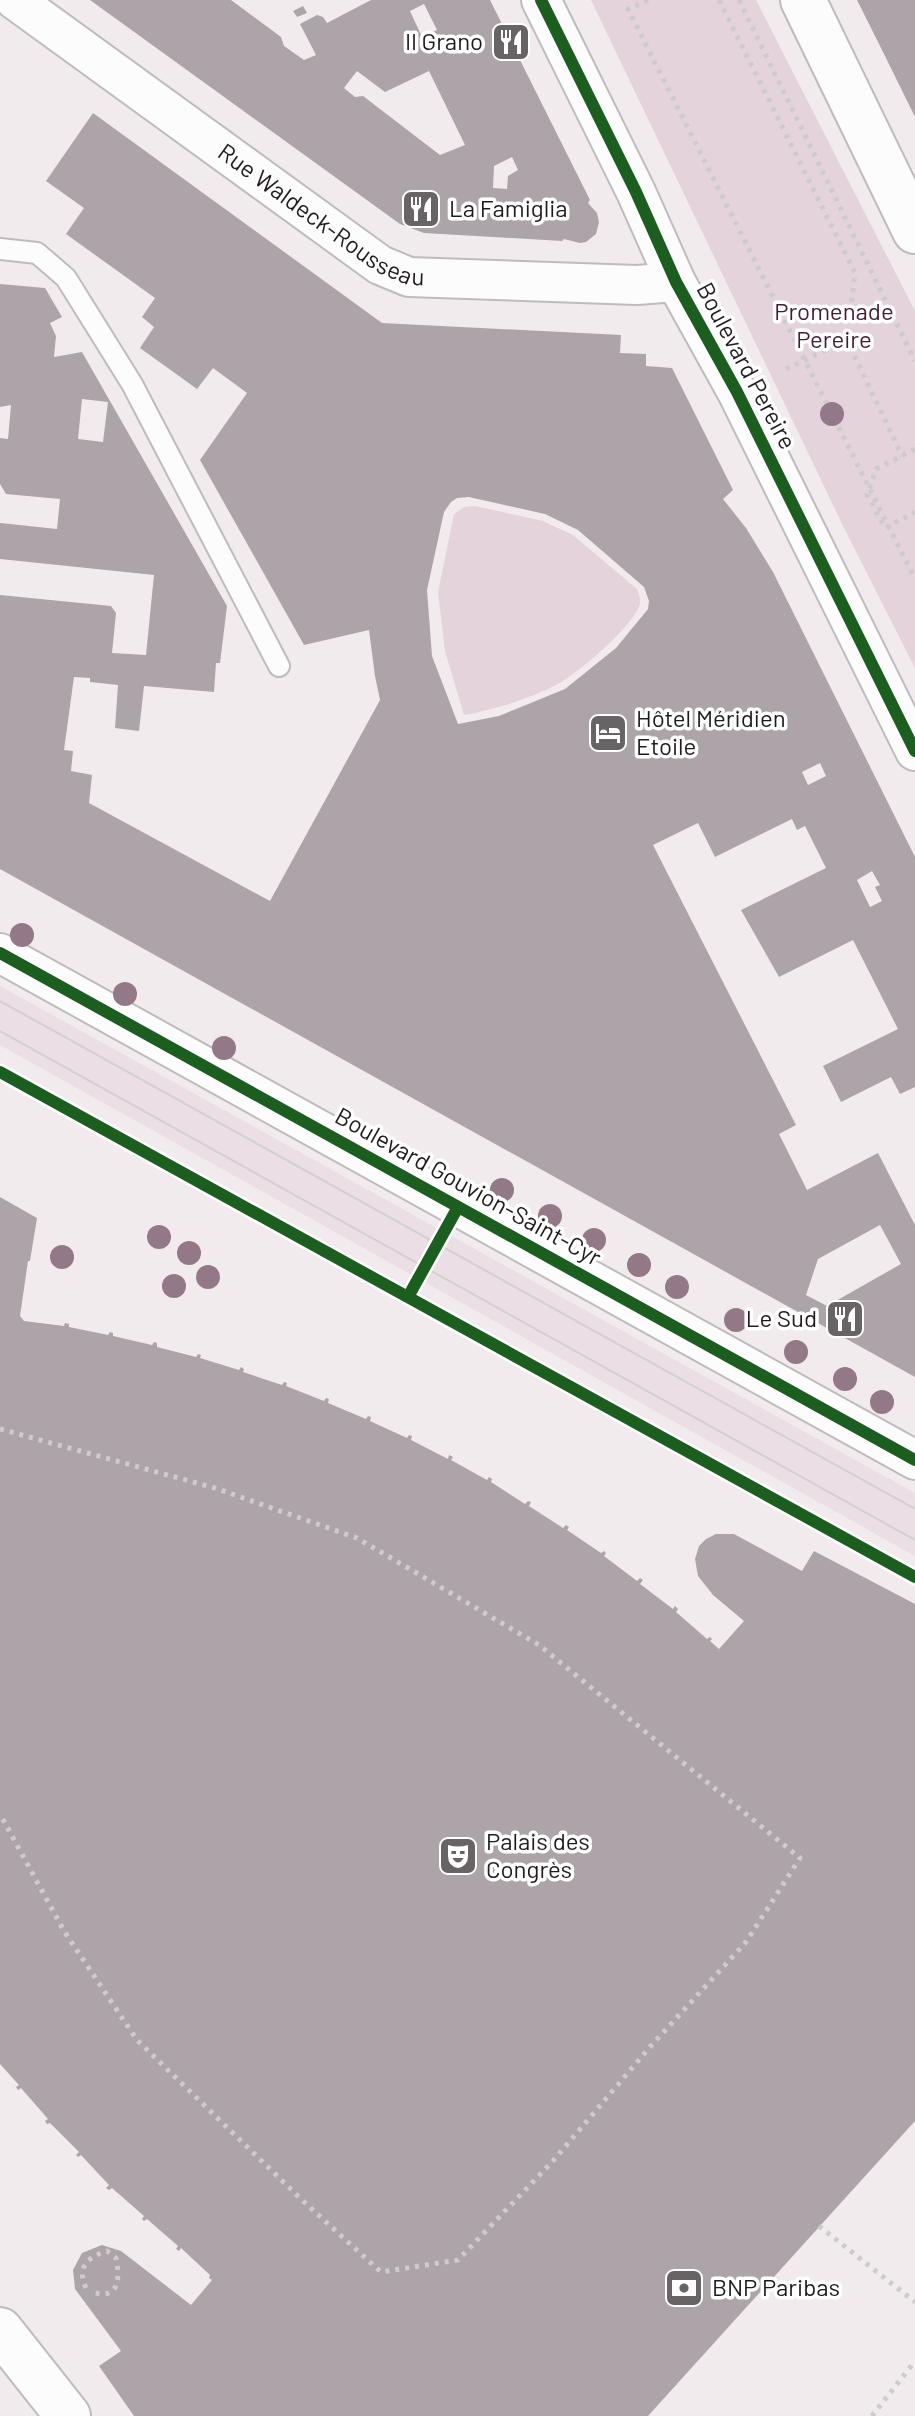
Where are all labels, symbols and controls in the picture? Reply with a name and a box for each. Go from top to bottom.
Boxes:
restaurant icon: Il Grano [490,21,532,63]
place label: Il Grano [405,26,483,55]
street label: Rue Waldeck-Rousseau [213,136,425,291]
restaurant icon: La Famiglia [400,188,442,230]
place label: La Famiglia [449,193,568,222]
street label: Boulevard Pereire [691,277,803,454]
park label: Promenade Pereire [774,296,894,353]
place label: Hôtel Méridien Etoile [636,703,786,760]
hotel icon: Hôtel Méridien Etoile [587,712,629,754]
street label: Boulevard Gouvion-Saint-Cyr [331,1100,607,1271]
restaurant icon: Le Sud [824,1298,866,1340]
place label: Le Sud [746,1303,817,1332]
place label: Palais des Congrès [486,1826,590,1883]
theatre icon: Palais des Congrès [437,1835,479,1877]
bank icon: BNP Paribas [663,2267,705,2309]
place label: BNP Paribas [712,2272,840,2301]

